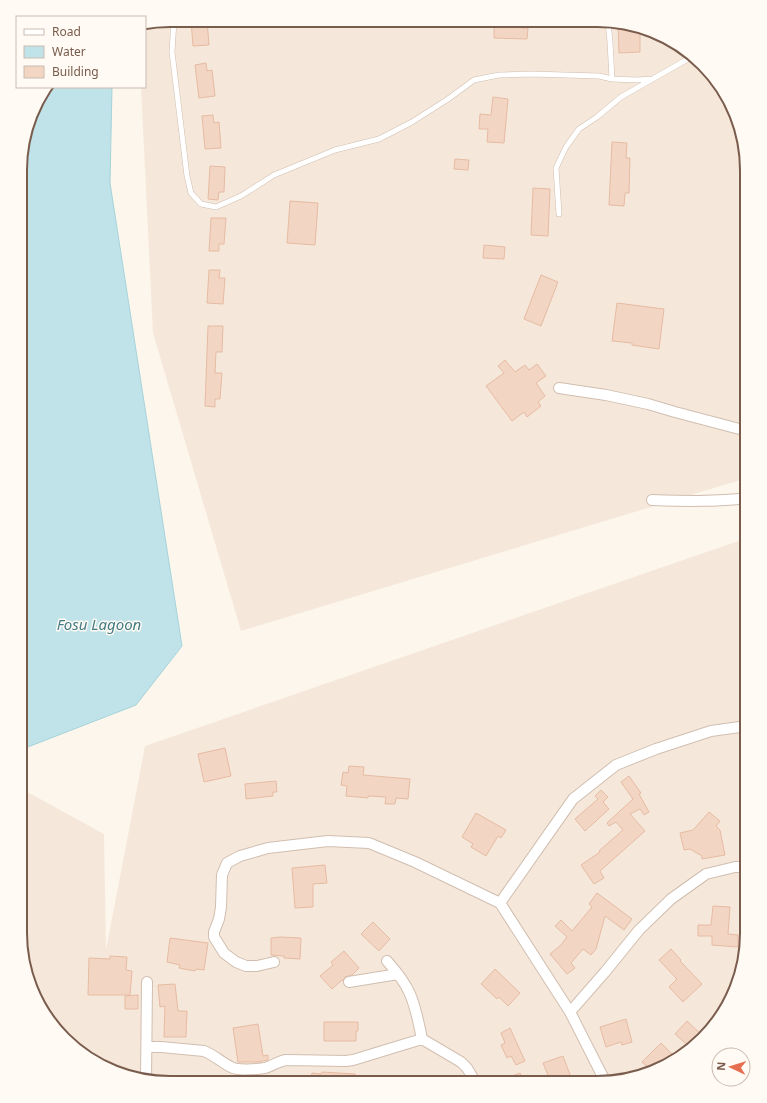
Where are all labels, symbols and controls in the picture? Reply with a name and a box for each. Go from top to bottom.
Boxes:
legend [16,16,146,88]
text: Road [52,23,81,40]
text: Water [52,43,86,60]
text: Building [52,63,99,80]
water label: Fosu Lagoon [57,614,141,634]
north arrow [711,1047,751,1087]
text: N [713,1061,728,1071]

